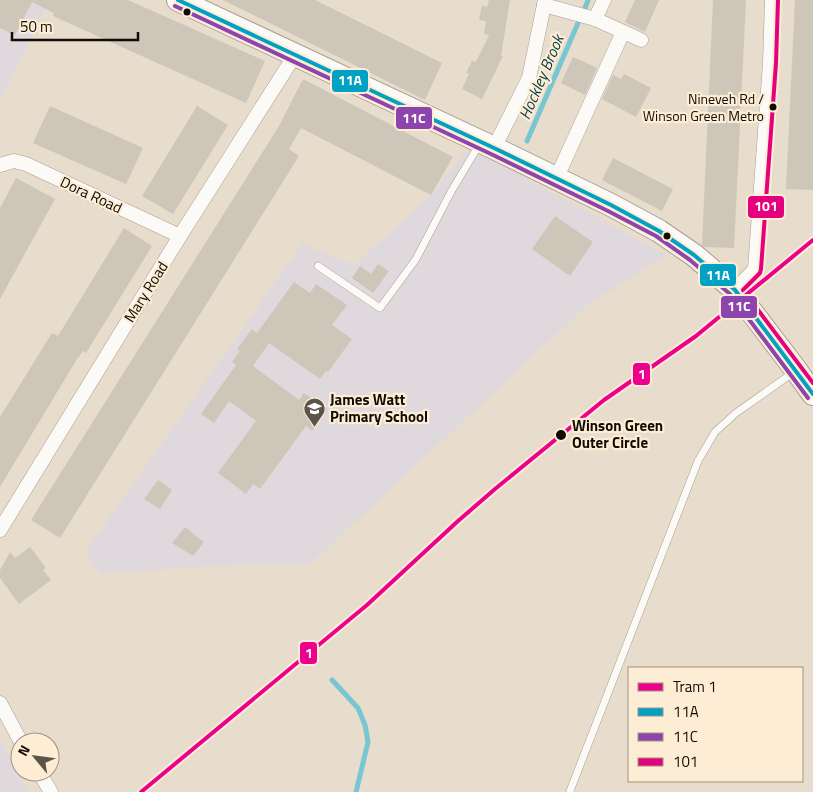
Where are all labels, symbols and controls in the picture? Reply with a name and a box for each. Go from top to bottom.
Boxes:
unlabelled marker [182,7,192,17]
scale bar [12,10,139,42]
text: 50 m [20,15,53,38]
water label: Hockley Brook [512,29,570,123]
line badge: 11A [331,69,369,93]
text: 11A [338,69,363,90]
place label: Nineveh Rd / Winson Green Metro [643,88,764,126]
marker: Nineveh Rd / Winson Green Metro [768,102,778,112]
line badge: 11C [395,106,433,130]
text: 11C [402,107,426,128]
street label: Dora Road [56,170,126,219]
line badge: 101 [747,195,785,219]
text: 101 [754,195,778,216]
unlabelled marker [662,231,672,241]
street label: Mary Road [118,257,173,327]
line badge: 11A [699,263,737,287]
text: 11A [706,264,731,285]
line badge: 11C [720,295,758,319]
text: 11C [727,295,751,316]
line badge: 1 [632,362,651,386]
text: 1 [638,363,646,384]
place label: James Watt Primary School [330,388,428,428]
school or university icon: James Watt Primary School [302,397,326,428]
place label: Winson Green Outer Circle [572,414,663,454]
marker: Winson Green Outer Circle [554,428,568,442]
line badge: 1 [299,641,318,665]
text: 1 [305,642,313,663]
legend [628,667,803,782]
text: Tram 1 [673,675,717,698]
text: 11A [673,700,699,723]
text: 11C [673,725,698,748]
north arrow [10,732,60,782]
text: N [12,741,35,760]
text: 101 [673,750,698,773]

